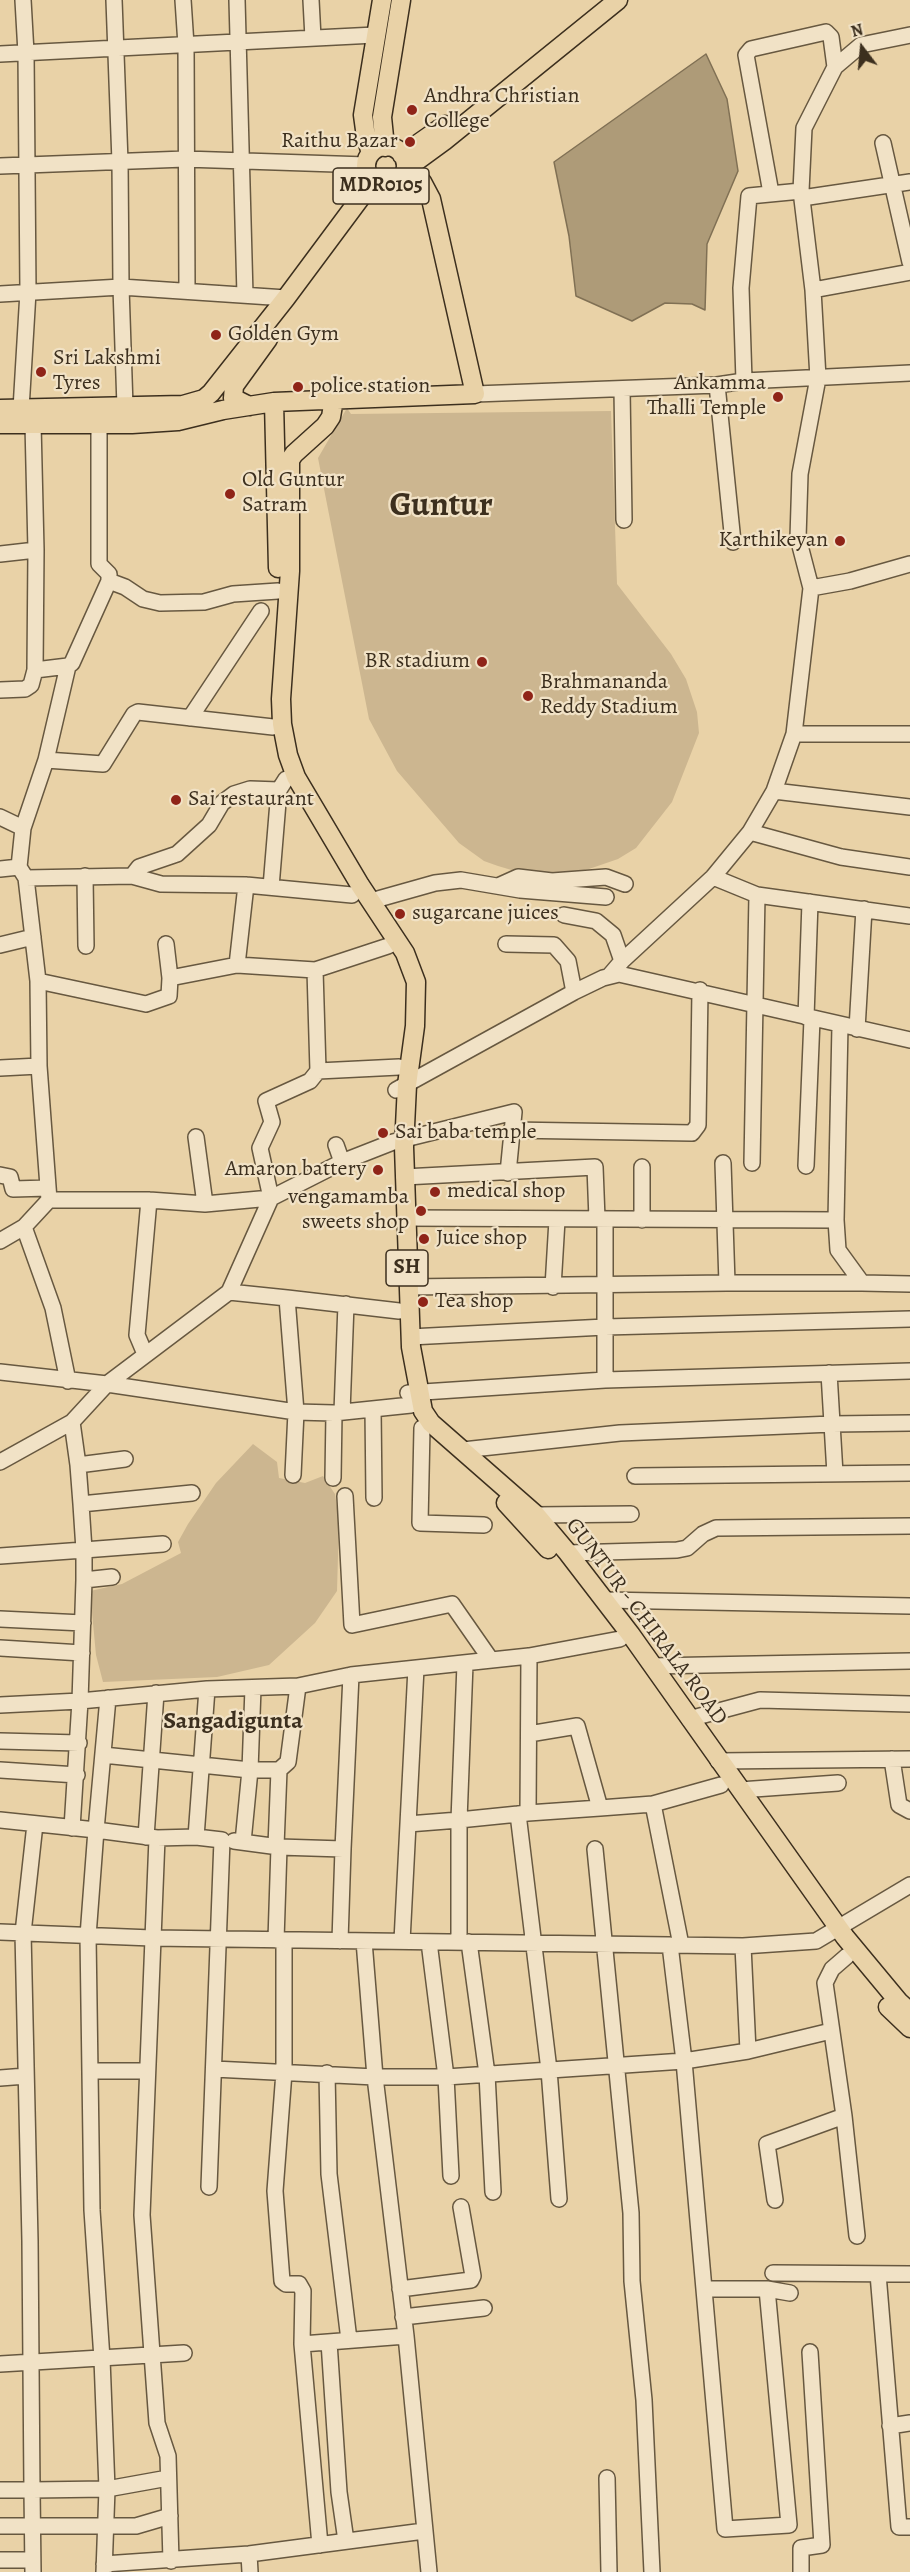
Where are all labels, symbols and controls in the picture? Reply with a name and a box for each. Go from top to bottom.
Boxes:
north arrow [832,18,892,78]
text: N [848,19,866,43]
place label: Andhra Christian College [424,84,580,136]
marker: Andhra Christian College [405,103,419,117]
place label: Raithu Bazar [281,129,398,155]
marker: Raithu Bazar [403,135,417,149]
road number: MDR0105 [333,168,429,204]
place label: Golden Gym [228,322,339,348]
marker: Golden Gym [209,328,223,342]
place label: Sri Lakshmi Tyres [53,346,161,398]
marker: Sri Lakshmi Tyres [34,365,48,379]
place label: Ankamma Thalli Temple [647,371,766,422]
place label: police station [310,374,430,400]
marker: police station [291,380,305,394]
marker: Ankamma Thalli Temple [771,390,785,404]
place label: Old Guntur Satram [242,468,345,520]
marker: Old Guntur Satram [223,487,237,501]
district label: Guntur [389,487,493,527]
place label: Karthikeyan [718,528,828,554]
marker: Karthikeyan [833,534,847,548]
place label: BR stadium [364,649,470,675]
marker: BR stadium [475,655,489,669]
place label: Brahmananda Reddy Stadium [540,670,678,722]
marker: Brahmananda Reddy Stadium [521,689,535,703]
place label: Sai restaurant [188,787,314,813]
marker: Sai restaurant [169,793,183,807]
place label: sugarcane juices [412,901,559,927]
marker: sugarcane juices [393,907,407,921]
place label: Sai baba temple [395,1120,537,1146]
marker: Sai baba temple [376,1126,390,1140]
place label: Amaron battery [225,1157,366,1183]
marker: Amaron battery [371,1163,385,1177]
place label: medical shop [447,1179,565,1205]
place label: vengamamba sweets shop [288,1185,409,1236]
marker: medical shop [428,1185,442,1199]
marker: vengamamba sweets shop [414,1204,428,1218]
place label: Juice shop [436,1226,527,1252]
marker: Juice shop [417,1232,431,1246]
road number: SH [386,1250,428,1286]
place label: Tea shop [435,1289,513,1315]
marker: Tea shop [416,1295,430,1309]
street label: GUNTUR - CHIRALA ROAD [559,1513,733,1731]
district label: Sangadigunta [163,1708,303,1736]

